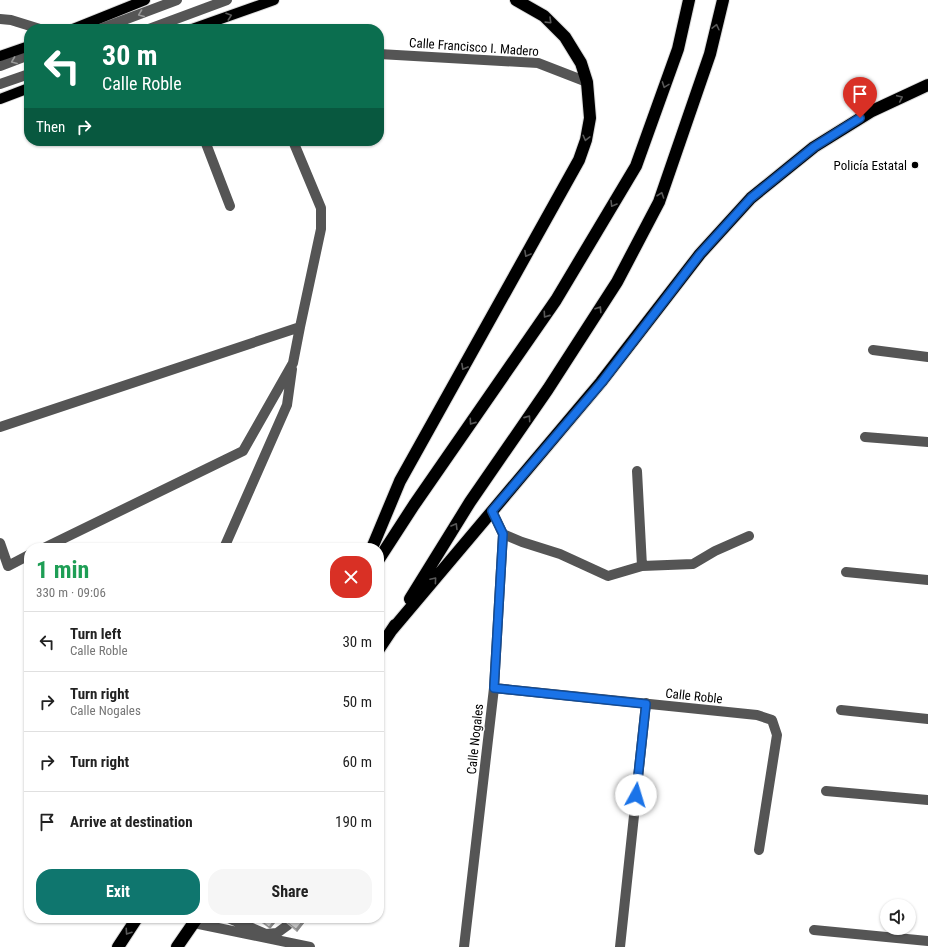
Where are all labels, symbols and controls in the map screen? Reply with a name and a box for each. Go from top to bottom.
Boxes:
one-way arrow [137,9,144,17]
one-way arrow [225,12,232,21]
one-way arrow [544,16,552,24]
one-way arrow [712,24,720,30]
street label: Calle Francisco I. Madero [409,35,539,59]
text: 30 m [102,39,158,72]
icon: left [36,40,88,92]
one-way arrow [11,56,18,64]
text: Calle Roble [102,73,182,94]
pin [843,77,877,118]
one-way arrow [661,82,669,89]
icon: arrive [849,83,871,105]
one-way arrow [895,95,903,103]
icon: right [73,116,95,138]
text: Then [36,118,65,136]
one-way arrow [582,135,590,141]
place label: Policía Estatal [834,158,907,173]
marker: Policía Estatal [910,160,920,170]
one-way arrow [656,192,665,199]
one-way arrow [611,200,618,207]
one-way arrow [524,249,531,257]
one-way arrow [594,307,601,314]
one-way arrow [543,311,551,318]
one-way arrow [461,363,468,370]
one-way arrow [523,415,531,422]
one-way arrow [469,418,477,425]
one-way arrow [450,523,458,530]
text: 1 min [36,556,89,584]
button: close [330,556,372,598]
one-way arrow [430,577,437,584]
text: 330 m · 09:06 [36,585,106,600]
text: Turn left [70,625,121,643]
icon: left [36,631,58,653]
text: 30 m [342,633,372,651]
text: Calle Roble [70,643,128,658]
text: Turn right [70,685,129,703]
street label: Calle Roble [665,686,723,706]
icon: right [36,691,58,713]
text: 50 m [342,693,372,711]
text: Calle Nogales [70,703,141,718]
street label: Calle Nogales [464,703,486,775]
icon: right [36,751,58,773]
text: Turn right [70,753,129,771]
text: 60 m [342,753,372,771]
position arrow [615,774,657,816]
icon: arrive [36,811,58,833]
text: Arrive at destination [70,813,193,831]
text: 190 m [335,813,372,831]
button: Exit [36,869,200,915]
button: Share [208,869,372,915]
map controls [880,899,916,935]
button: sound [880,899,916,935]
one-way arrow [126,928,133,935]

